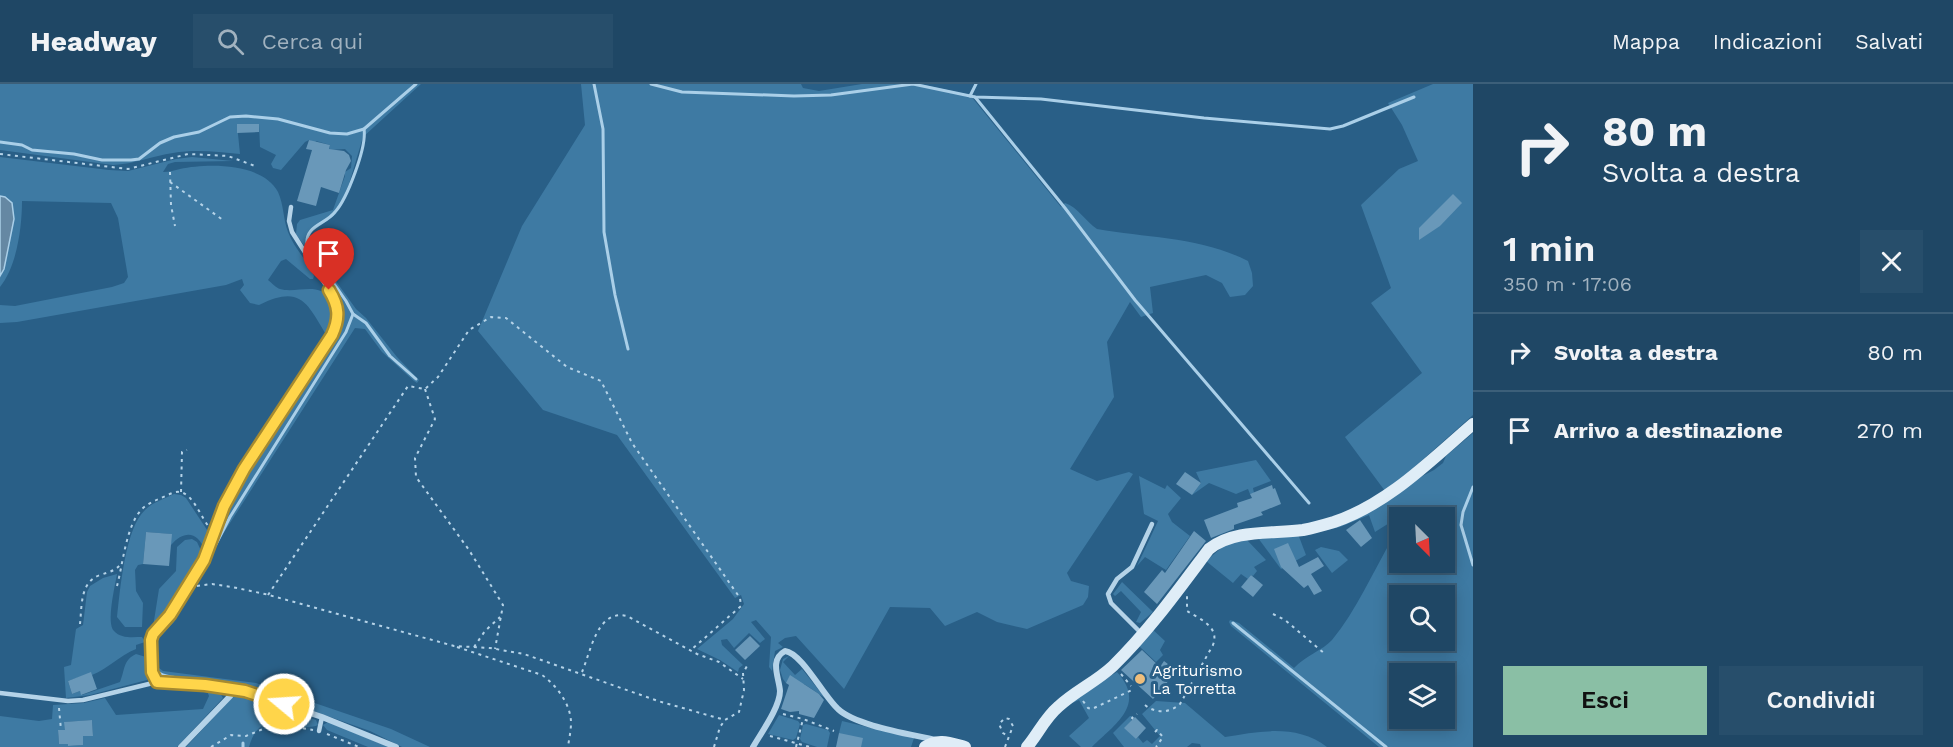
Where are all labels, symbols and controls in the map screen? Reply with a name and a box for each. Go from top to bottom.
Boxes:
search box [193,14,613,68]
text: Headway [30,25,157,58]
icon: search [214,25,247,58]
text: Cerca qui [262,29,363,54]
text: Mappa [1612,29,1680,54]
text: Indicazioni [1713,29,1822,54]
text: Salvati [1855,29,1923,54]
text: 80 m [1602,107,1707,156]
icon: right [1503,108,1581,186]
text: Svolta a destra [1602,157,1800,189]
pin [303,228,354,290]
text: 1 min [1503,228,1595,270]
button: close [1860,230,1923,293]
icon: arrive [312,237,345,270]
text: 350 m · 17:06 [1503,272,1632,296]
icon: right [1503,336,1536,369]
text: Svolta a destra [1554,340,1718,365]
text: 80 m [1867,340,1923,365]
icon: arrive [1503,414,1536,447]
text: Arrivo a destinazione [1554,418,1783,443]
text: 270 m [1857,418,1923,443]
north arrow [1389,507,1455,573]
map controls [1389,507,1455,729]
button: search [1389,585,1455,651]
place label: Agriturismo La Torretta [1152,661,1243,698]
button: layers [1389,663,1455,729]
button: Esci [1503,666,1707,735]
button: Condividi [1719,666,1923,735]
position arrow [252,672,316,736]
marker: Agriturismo La Torretta [1133,672,1147,686]

